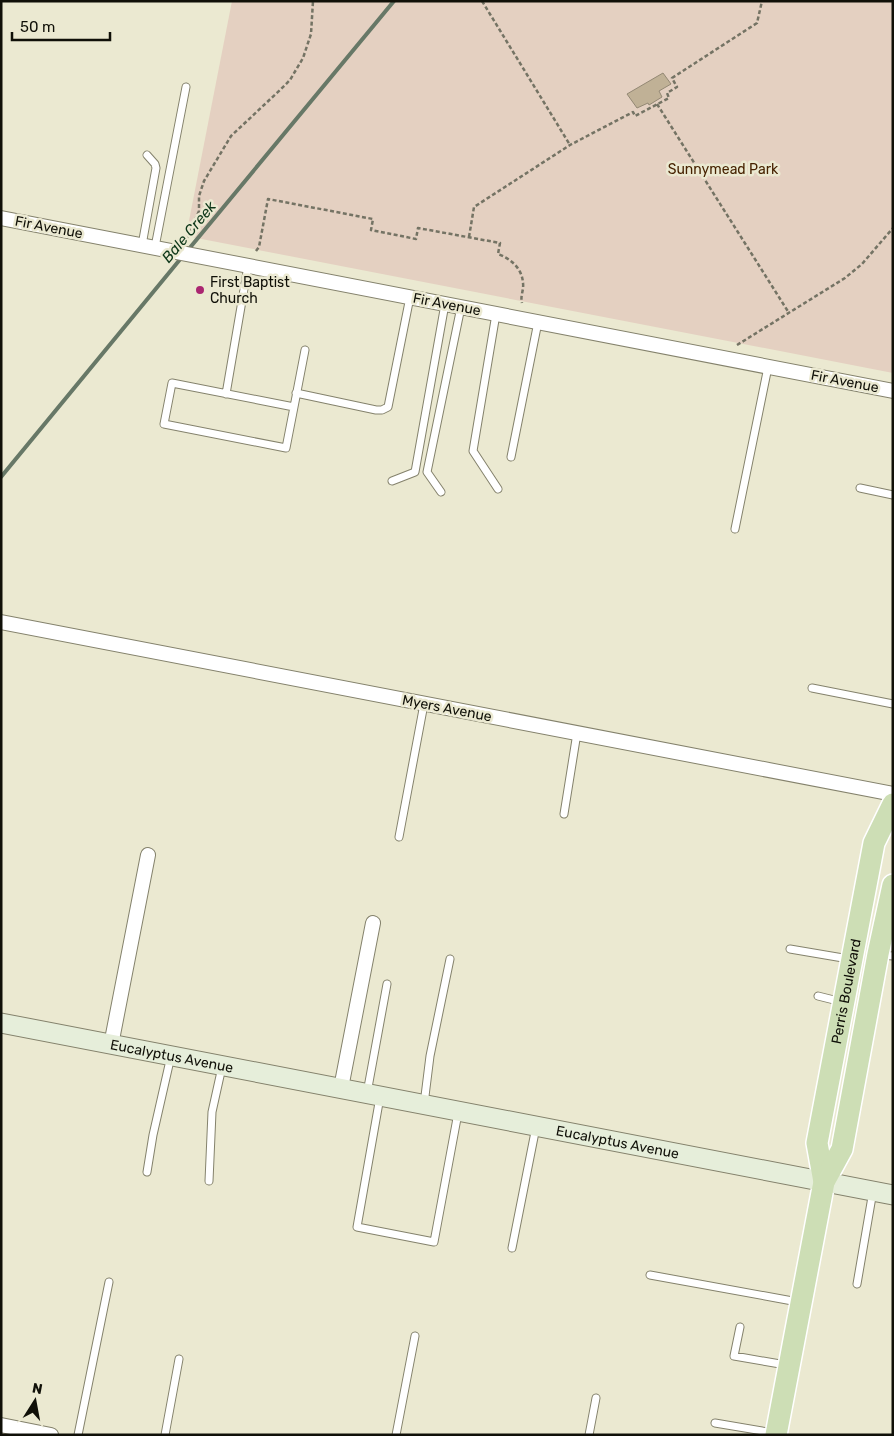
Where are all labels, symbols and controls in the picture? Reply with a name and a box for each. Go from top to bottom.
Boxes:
scale bar [12,10,110,42]
text: 50 m [20,18,55,36]
park label: Sunnymead Park [668,161,779,178]
water label: Bale Creek [158,197,220,266]
street label: Fir Avenue [14,213,84,242]
place label: First Baptist Church [210,274,290,307]
marker: First Baptist Church [194,284,206,296]
street label: Fir Avenue [412,290,482,319]
street label: Fir Avenue [810,367,880,396]
street label: Myers Avenue [401,691,493,726]
street label: Perris Boulevard [828,937,865,1046]
street label: Eucalyptus Avenue [109,1036,235,1077]
street label: Eucalyptus Avenue [555,1122,681,1163]
north arrow [10,1376,60,1426]
text: N [31,1379,44,1398]

